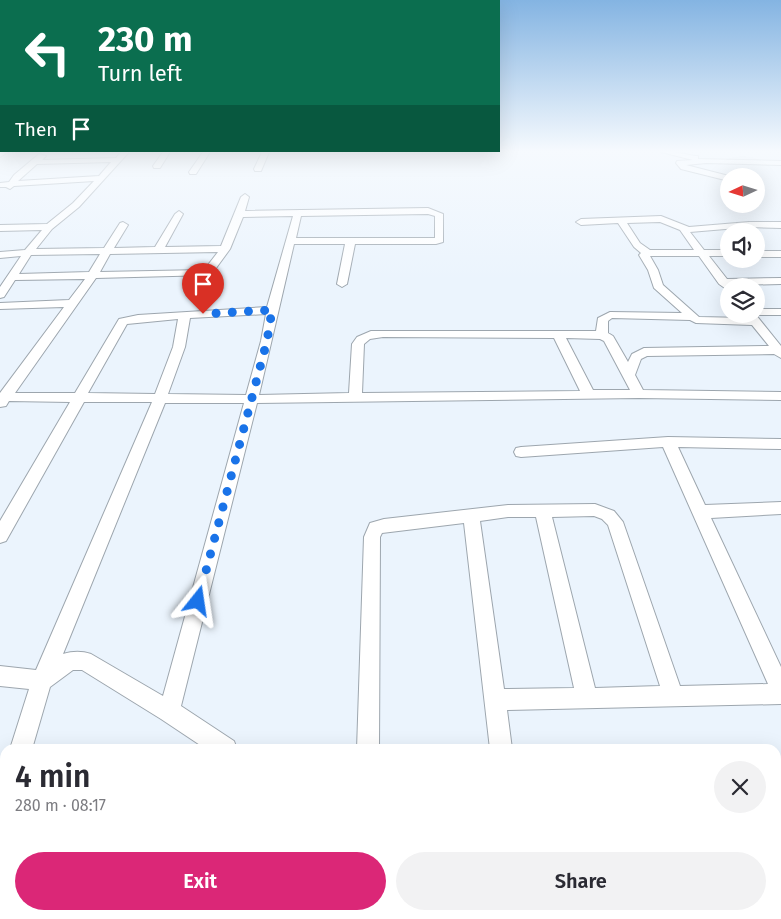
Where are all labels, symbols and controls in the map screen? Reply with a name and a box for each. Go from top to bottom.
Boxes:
text: 230 m [98,18,192,60]
icon: left [15,20,80,85]
text: Turn left [98,60,182,87]
icon: arrive [67,115,95,143]
text: Then [15,118,57,141]
north arrow [720,168,765,212]
map controls [720,168,765,323]
button: sound [720,223,765,268]
pin [182,263,224,314]
icon: arrive [189,270,217,298]
button: layers [720,278,765,323]
position arrow [171,574,223,626]
text: 4 min [15,759,90,795]
button: close [714,761,766,813]
text: 280 m · 08:17 [15,796,106,815]
button: Exit [15,852,386,910]
button: Share [396,852,766,910]

